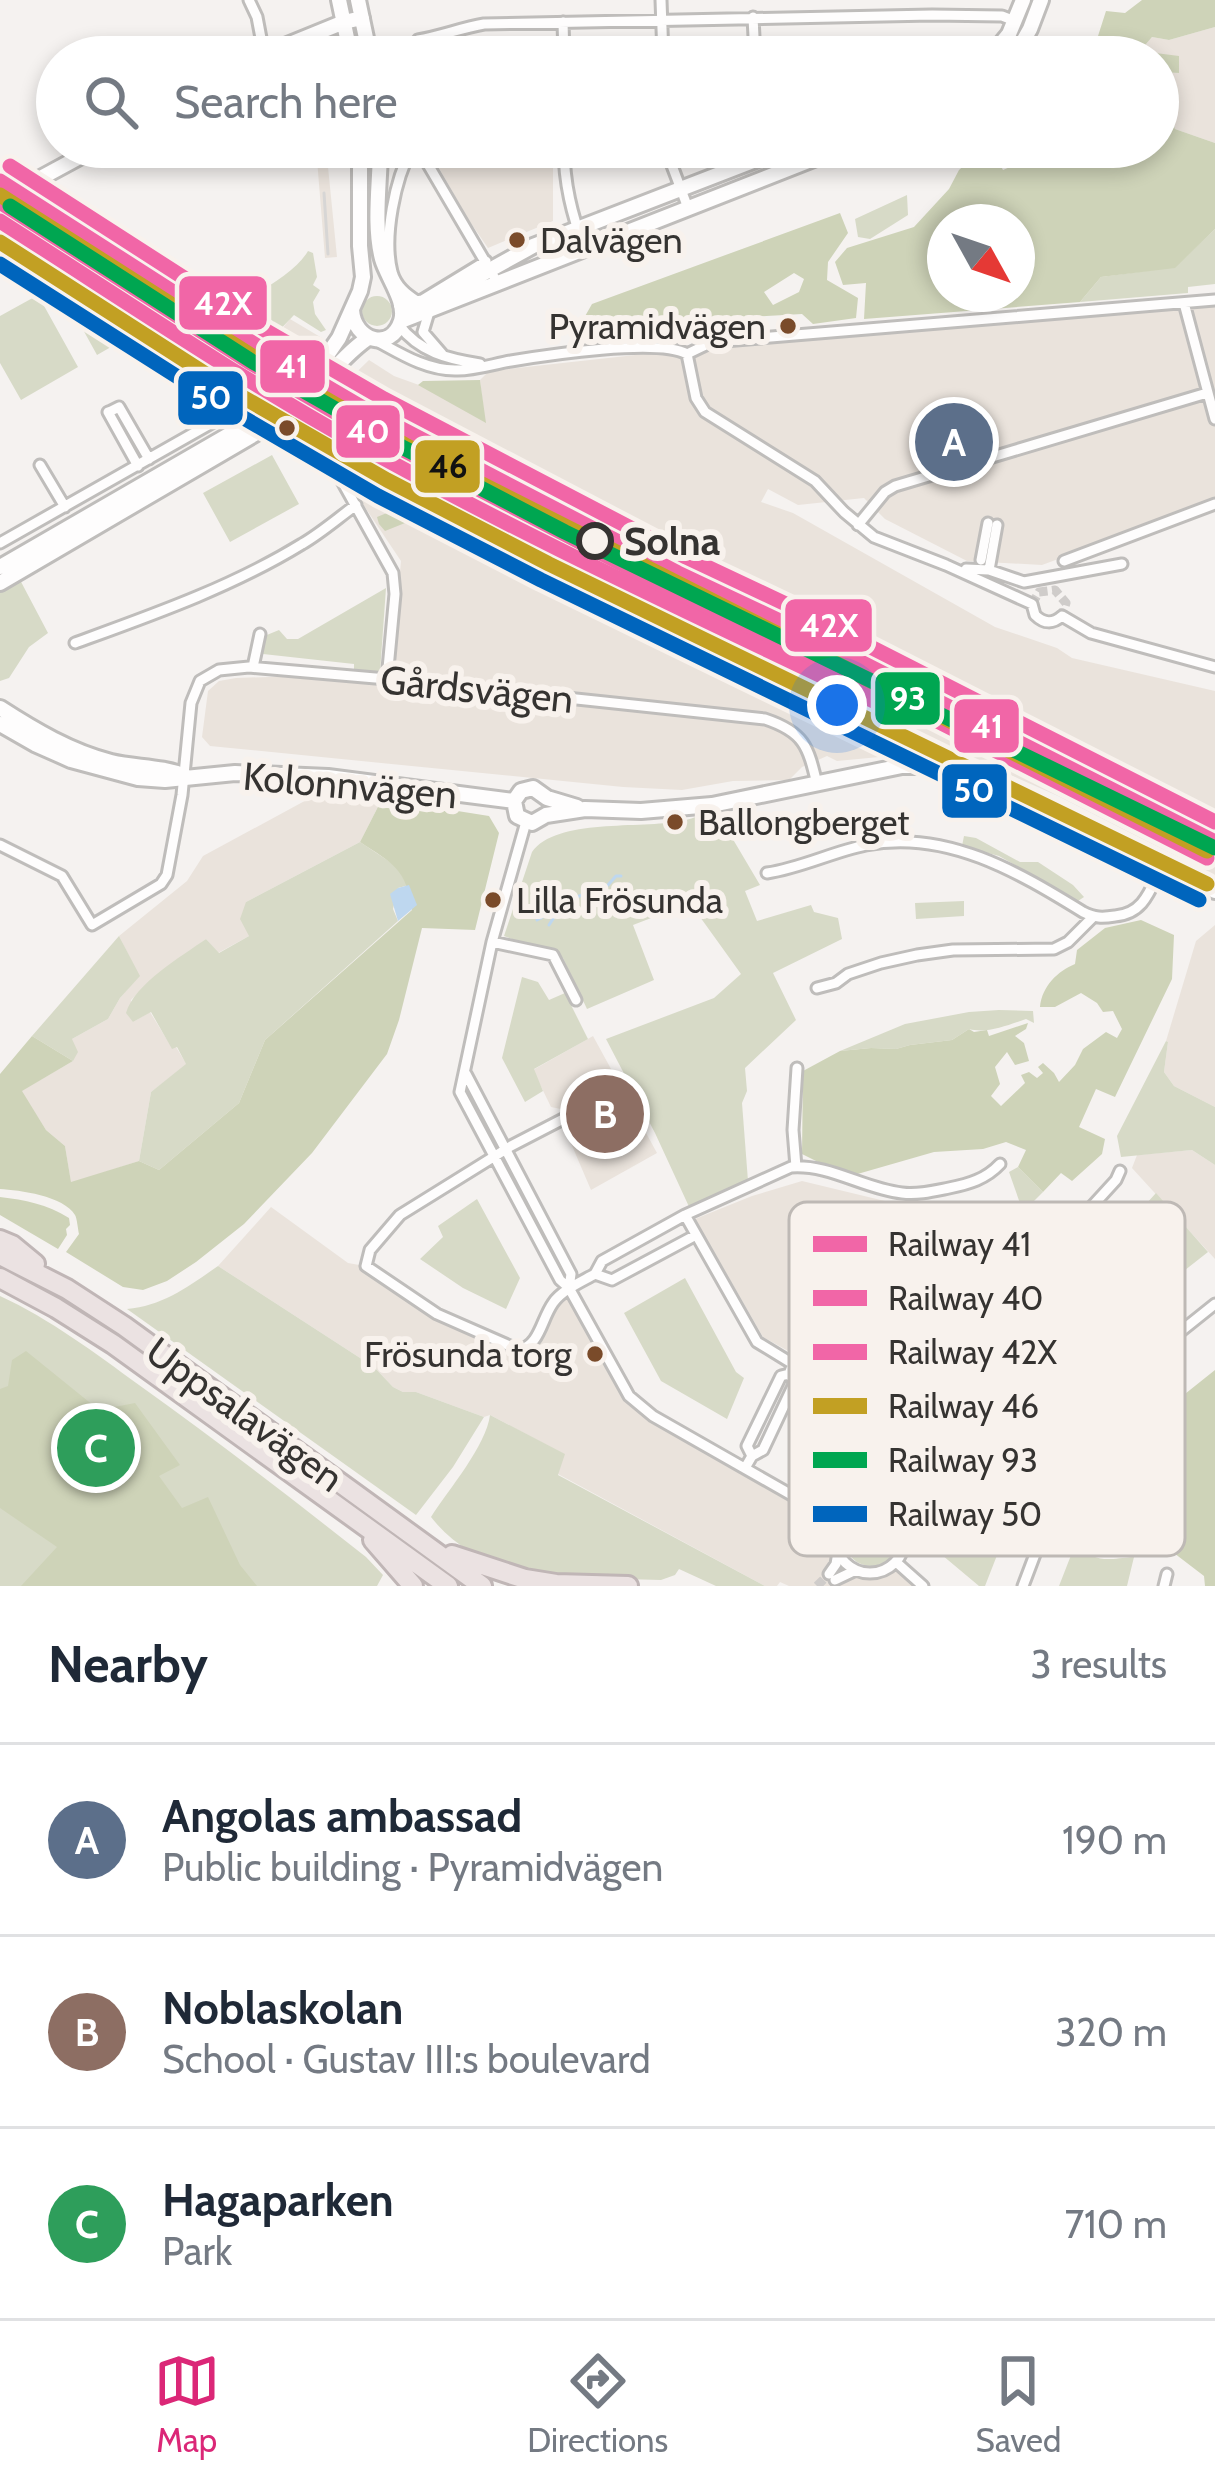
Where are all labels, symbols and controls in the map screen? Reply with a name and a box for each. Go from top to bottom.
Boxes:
search box [36,36,1179,168]
icon: search [78,69,144,135]
text: Search here [174,75,398,129]
north arrow [927,204,1035,312]
place label: Dalvägen [540,218,683,262]
marker: Dalvägen [506,229,528,251]
line badge: 42X [177,274,269,332]
text: 42X [194,283,253,323]
place label: Pyramidvägen [548,304,766,348]
marker: Pyramidvägen [777,315,799,337]
line badge: 41 [258,338,327,395]
text: 41 [276,346,308,386]
line badge: 50 [176,369,245,427]
text: 50 [190,377,232,417]
pin: A [915,397,993,487]
line badge: 40 [334,403,402,460]
text: 40 [346,411,390,451]
unlabelled marker [276,417,298,439]
line badge: 46 [413,438,482,495]
text: 46 [428,446,468,486]
place label: Solna [624,517,720,565]
marker: Solna [578,524,612,558]
line badge: 42X [783,597,874,654]
text: 42X [800,605,859,645]
street label: Gårdsvägen [378,655,576,723]
line badge: 93 [873,670,942,727]
your location [807,675,867,735]
text: 93 [890,678,926,718]
line badge: 41 [952,697,1021,755]
text: 41 [971,706,1003,746]
street label: Kolonnvägen [241,752,459,818]
line badge: 50 [940,762,1009,820]
text: 50 [953,770,995,810]
place label: Ballongberget [698,800,910,844]
marker: Ballongberget [664,811,686,833]
place label: Lilla Frösunda [516,878,723,922]
marker: Lilla Frösunda [482,889,504,911]
pin: B [566,1069,644,1159]
legend [789,1202,1185,1556]
text: Railway 41 [888,1224,1031,1264]
text: Railway 40 [888,1278,1043,1318]
street label: Uppsalavägen [137,1326,353,1502]
place label: Frösunda torg [364,1332,573,1376]
text: Railway 42X [888,1332,1058,1372]
marker: Frösunda torg [584,1343,606,1365]
text: Railway 46 [888,1386,1039,1426]
pin: C [57,1403,135,1493]
text: Railway 93 [888,1440,1038,1480]
text: Railway 50 [888,1494,1042,1534]
text: Nearby [48,1633,208,1695]
text: 3 results [1030,1640,1167,1688]
text: Angolas ambassad [162,1789,522,1843]
text: A [75,1816,99,1864]
text: 190 m [1062,1816,1167,1864]
text: Public building · Pyramidvägen [162,1843,663,1891]
text: Noblaskolan [162,1981,403,2035]
text: B [75,2008,99,2056]
text: 320 m [1055,2008,1167,2056]
text: School · Gustav III:s boulevard [162,2035,651,2083]
text: Hagaparken [162,2173,394,2227]
text: C [75,2200,99,2248]
text: 710 m [1064,2200,1167,2248]
text: Park [162,2227,232,2275]
tab: Map [154,2348,220,2460]
tab: Directions [527,2348,668,2460]
tab: Saved [976,2348,1061,2460]

